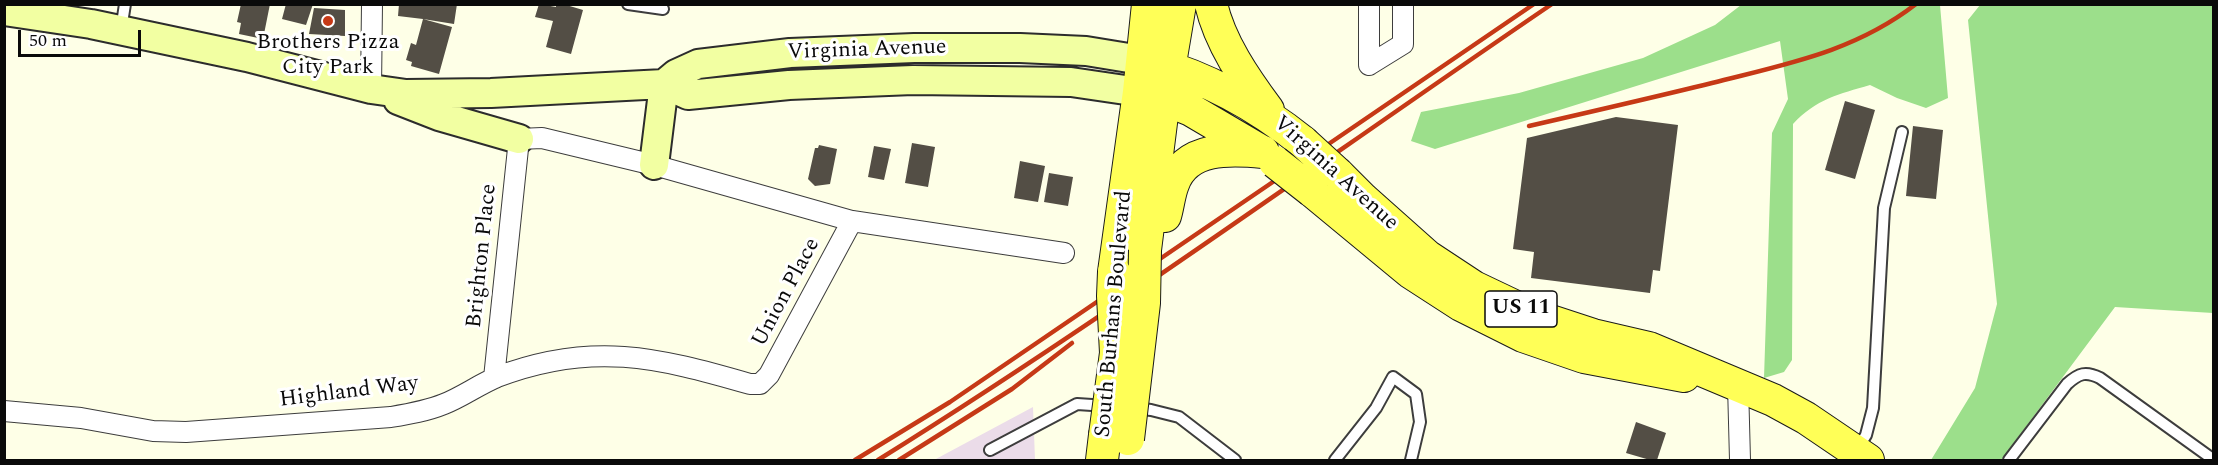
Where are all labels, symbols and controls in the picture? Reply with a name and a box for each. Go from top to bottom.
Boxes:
marker: Brothers Pizza City Park [321,14,335,28]
scale bar [21,18,144,56]
text: 50 m [29,27,67,54]
place label: Brothers Pizza City Park [257,31,399,82]
street label: Virginia Avenue [787,35,947,67]
street label: Virginia Avenue [1267,111,1403,237]
street label: Brighton Place [462,182,504,330]
street label: South Burhans Boulevard [1091,190,1139,438]
street label: Union Place [747,234,827,352]
road number: US 11 [1485,291,1557,327]
street label: Highland Way [278,371,420,415]

